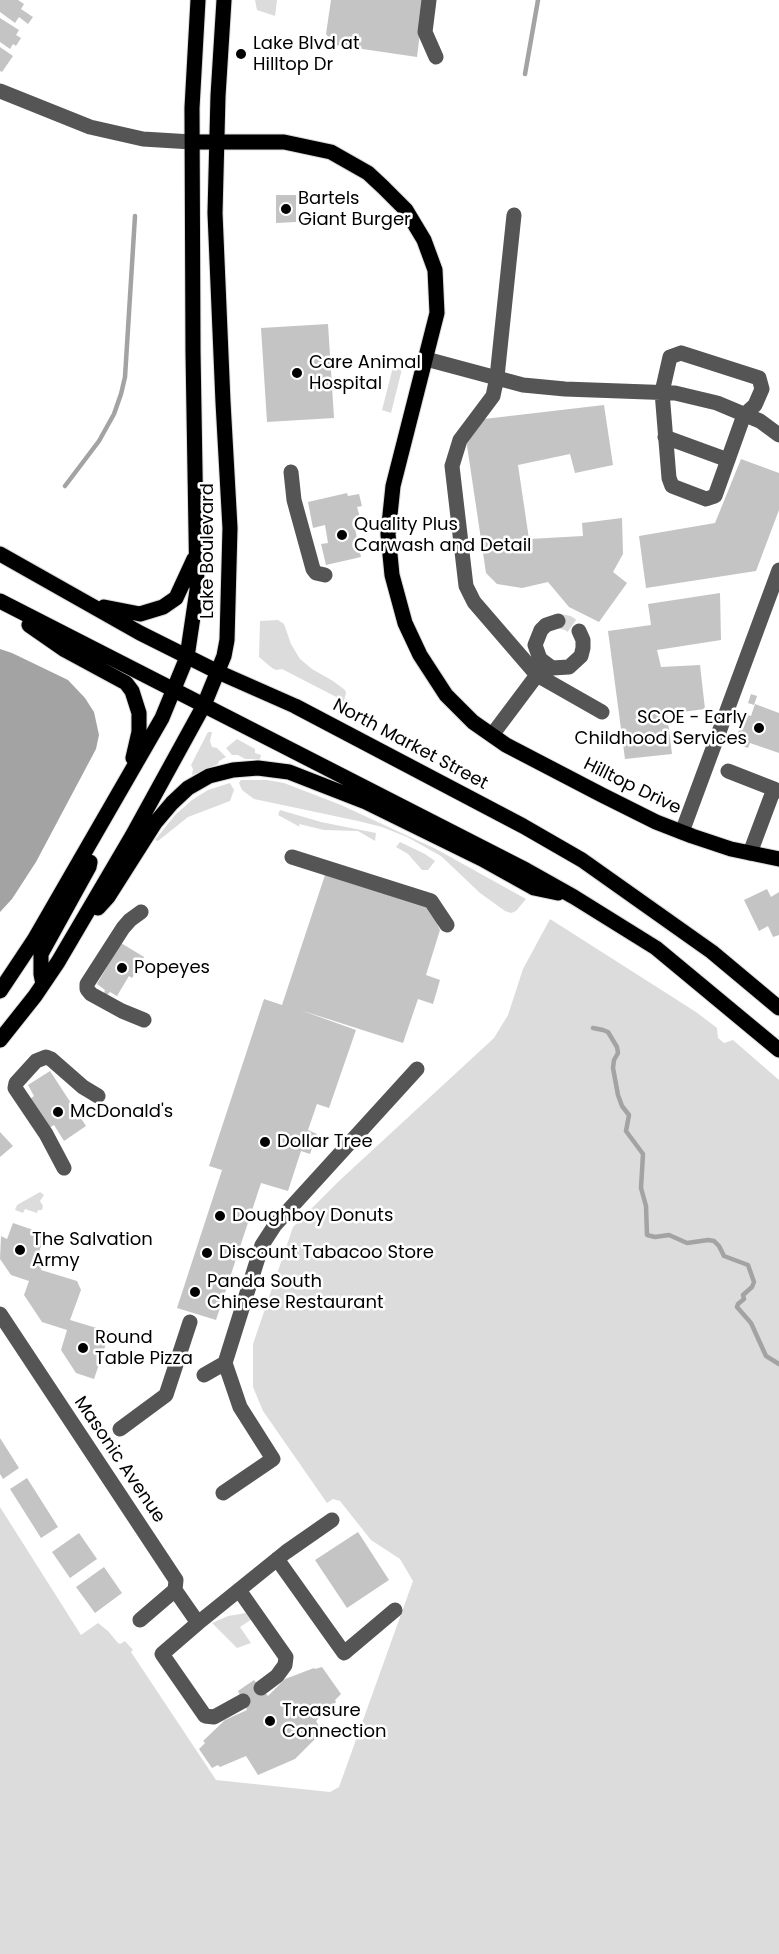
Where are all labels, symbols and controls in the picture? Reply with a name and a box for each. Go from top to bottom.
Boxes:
place label: Lake Blvd at Hilltop Dr [253,33,359,76]
marker: Lake Blvd at Hilltop Dr [234,47,248,61]
place label: Bartels Giant Burger [298,188,411,230]
marker: Bartels Giant Burger [279,202,293,216]
place label: Care Animal Hospital [309,352,421,394]
marker: Care Animal Hospital [290,366,304,380]
street label: Lake Boulevard [197,483,219,619]
place label: Quality Plus Carwash and Detail [354,514,532,556]
marker: Quality Plus Carwash and Detail [335,528,349,542]
street label: North Market Street [329,695,491,795]
place label: SCOE - Early Childhood Services [575,707,747,750]
marker: SCOE - Early Childhood Services [752,721,766,735]
street label: Hilltop Drive [580,754,684,820]
place label: Popeyes [134,957,210,979]
marker: Popeyes [115,961,129,975]
place label: McDonald's [70,1101,173,1123]
marker: McDonald's [51,1105,65,1119]
place label: Dollar Tree [277,1131,373,1153]
marker: Dollar Tree [258,1135,272,1149]
place label: Doughboy Donuts [232,1205,393,1227]
marker: Doughboy Donuts [213,1209,227,1223]
place label: The Salvation Army [32,1229,153,1272]
place label: Discount Tabacoo Store [219,1242,434,1264]
marker: The Salvation Army [13,1243,27,1257]
marker: Discount Tabacoo Store [200,1246,214,1260]
place label: Panda South Chinese Restaurant [207,1271,384,1314]
marker: Panda South Chinese Restaurant [188,1285,202,1299]
place label: Round Table Pizza [95,1327,193,1370]
marker: Round Table Pizza [76,1341,90,1355]
street label: Masonic Avenue [69,1393,169,1527]
place label: Treasure Connection [282,1700,387,1742]
marker: Treasure Connection [263,1714,277,1728]

